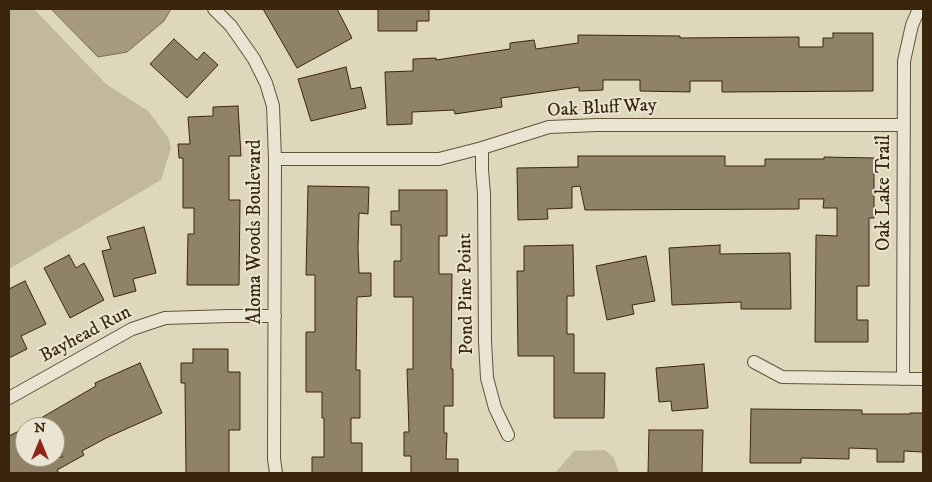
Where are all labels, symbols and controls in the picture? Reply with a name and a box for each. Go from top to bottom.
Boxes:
street label: Oak Bluff Way [547,95,657,123]
street label: Oak Lake Trail [874,135,896,251]
street label: Aloma Woods Boulevard [245,139,267,325]
street label: Pond Pine Point [455,233,479,355]
street label: Bayhead Run [37,301,135,369]
north arrow [15,417,65,467]
text: N [34,419,46,437]

